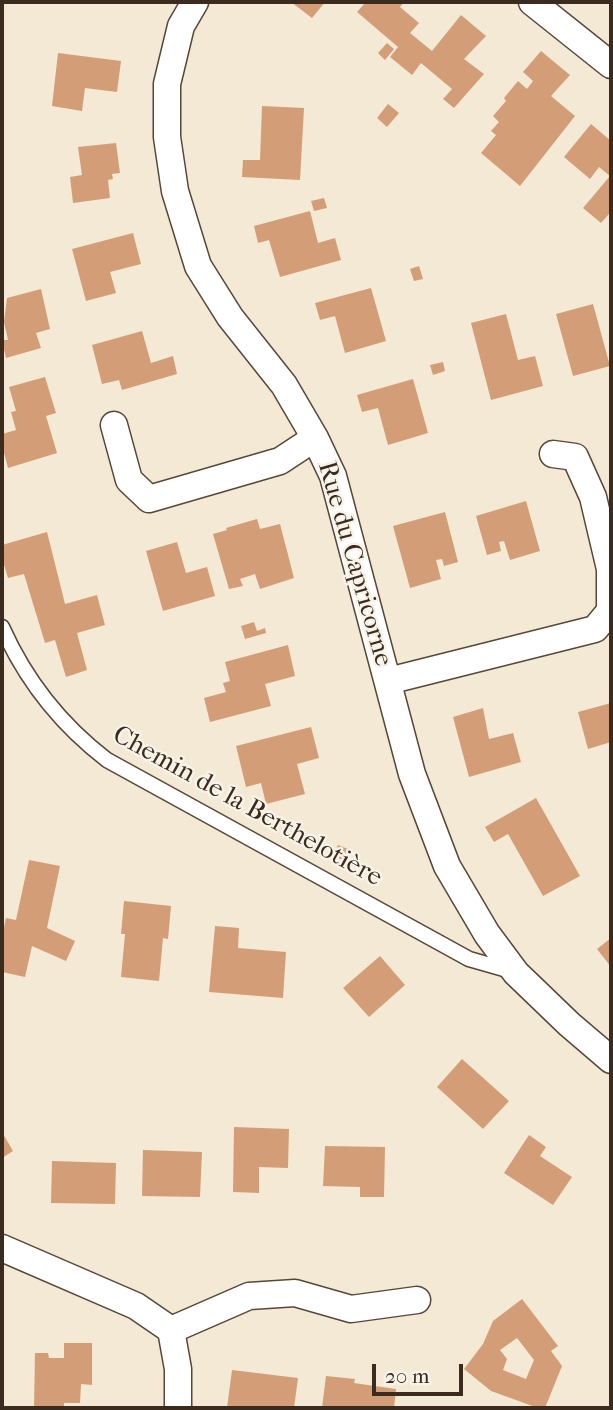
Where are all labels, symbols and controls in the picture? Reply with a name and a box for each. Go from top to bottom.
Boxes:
street label: Rue du Capricorne [310,458,398,670]
street label: Chemin de la Berthelotière [107,720,387,894]
scale bar [375,1350,466,1394]
text: 20 m [385,1364,429,1388]

